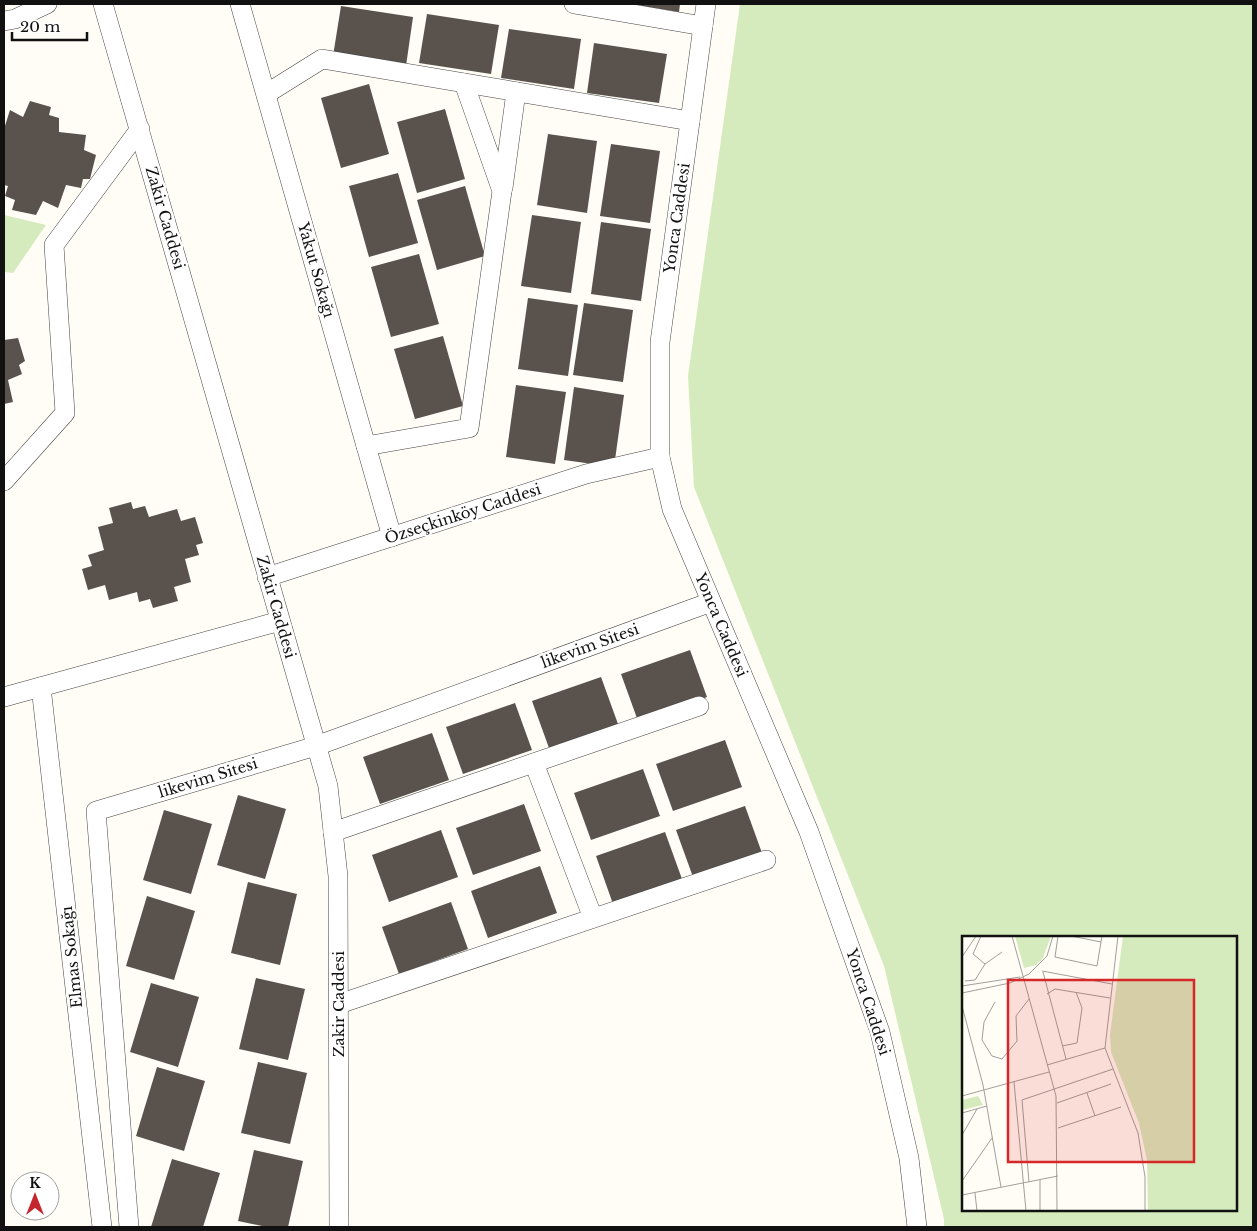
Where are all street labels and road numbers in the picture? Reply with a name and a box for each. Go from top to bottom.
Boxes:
street label: Yonca Caddesi [659,162,694,275]
street label: Zakir Caddesi [142,164,189,272]
street label: Yakut Sokağı [294,219,339,320]
street label: Özseçkinköy Caddesi [382,479,543,548]
street label: Zakir Caddesi [253,553,300,661]
street label: Yonca Caddesi [691,569,752,680]
street label: likevim Sitesi [538,619,641,672]
street label: likevim Sitesi [156,753,260,802]
street label: Elmas Sokağı [57,905,86,1009]
street label: Yonca Caddesi [842,945,895,1058]
street label: Zakir Caddesi [329,951,348,1057]

